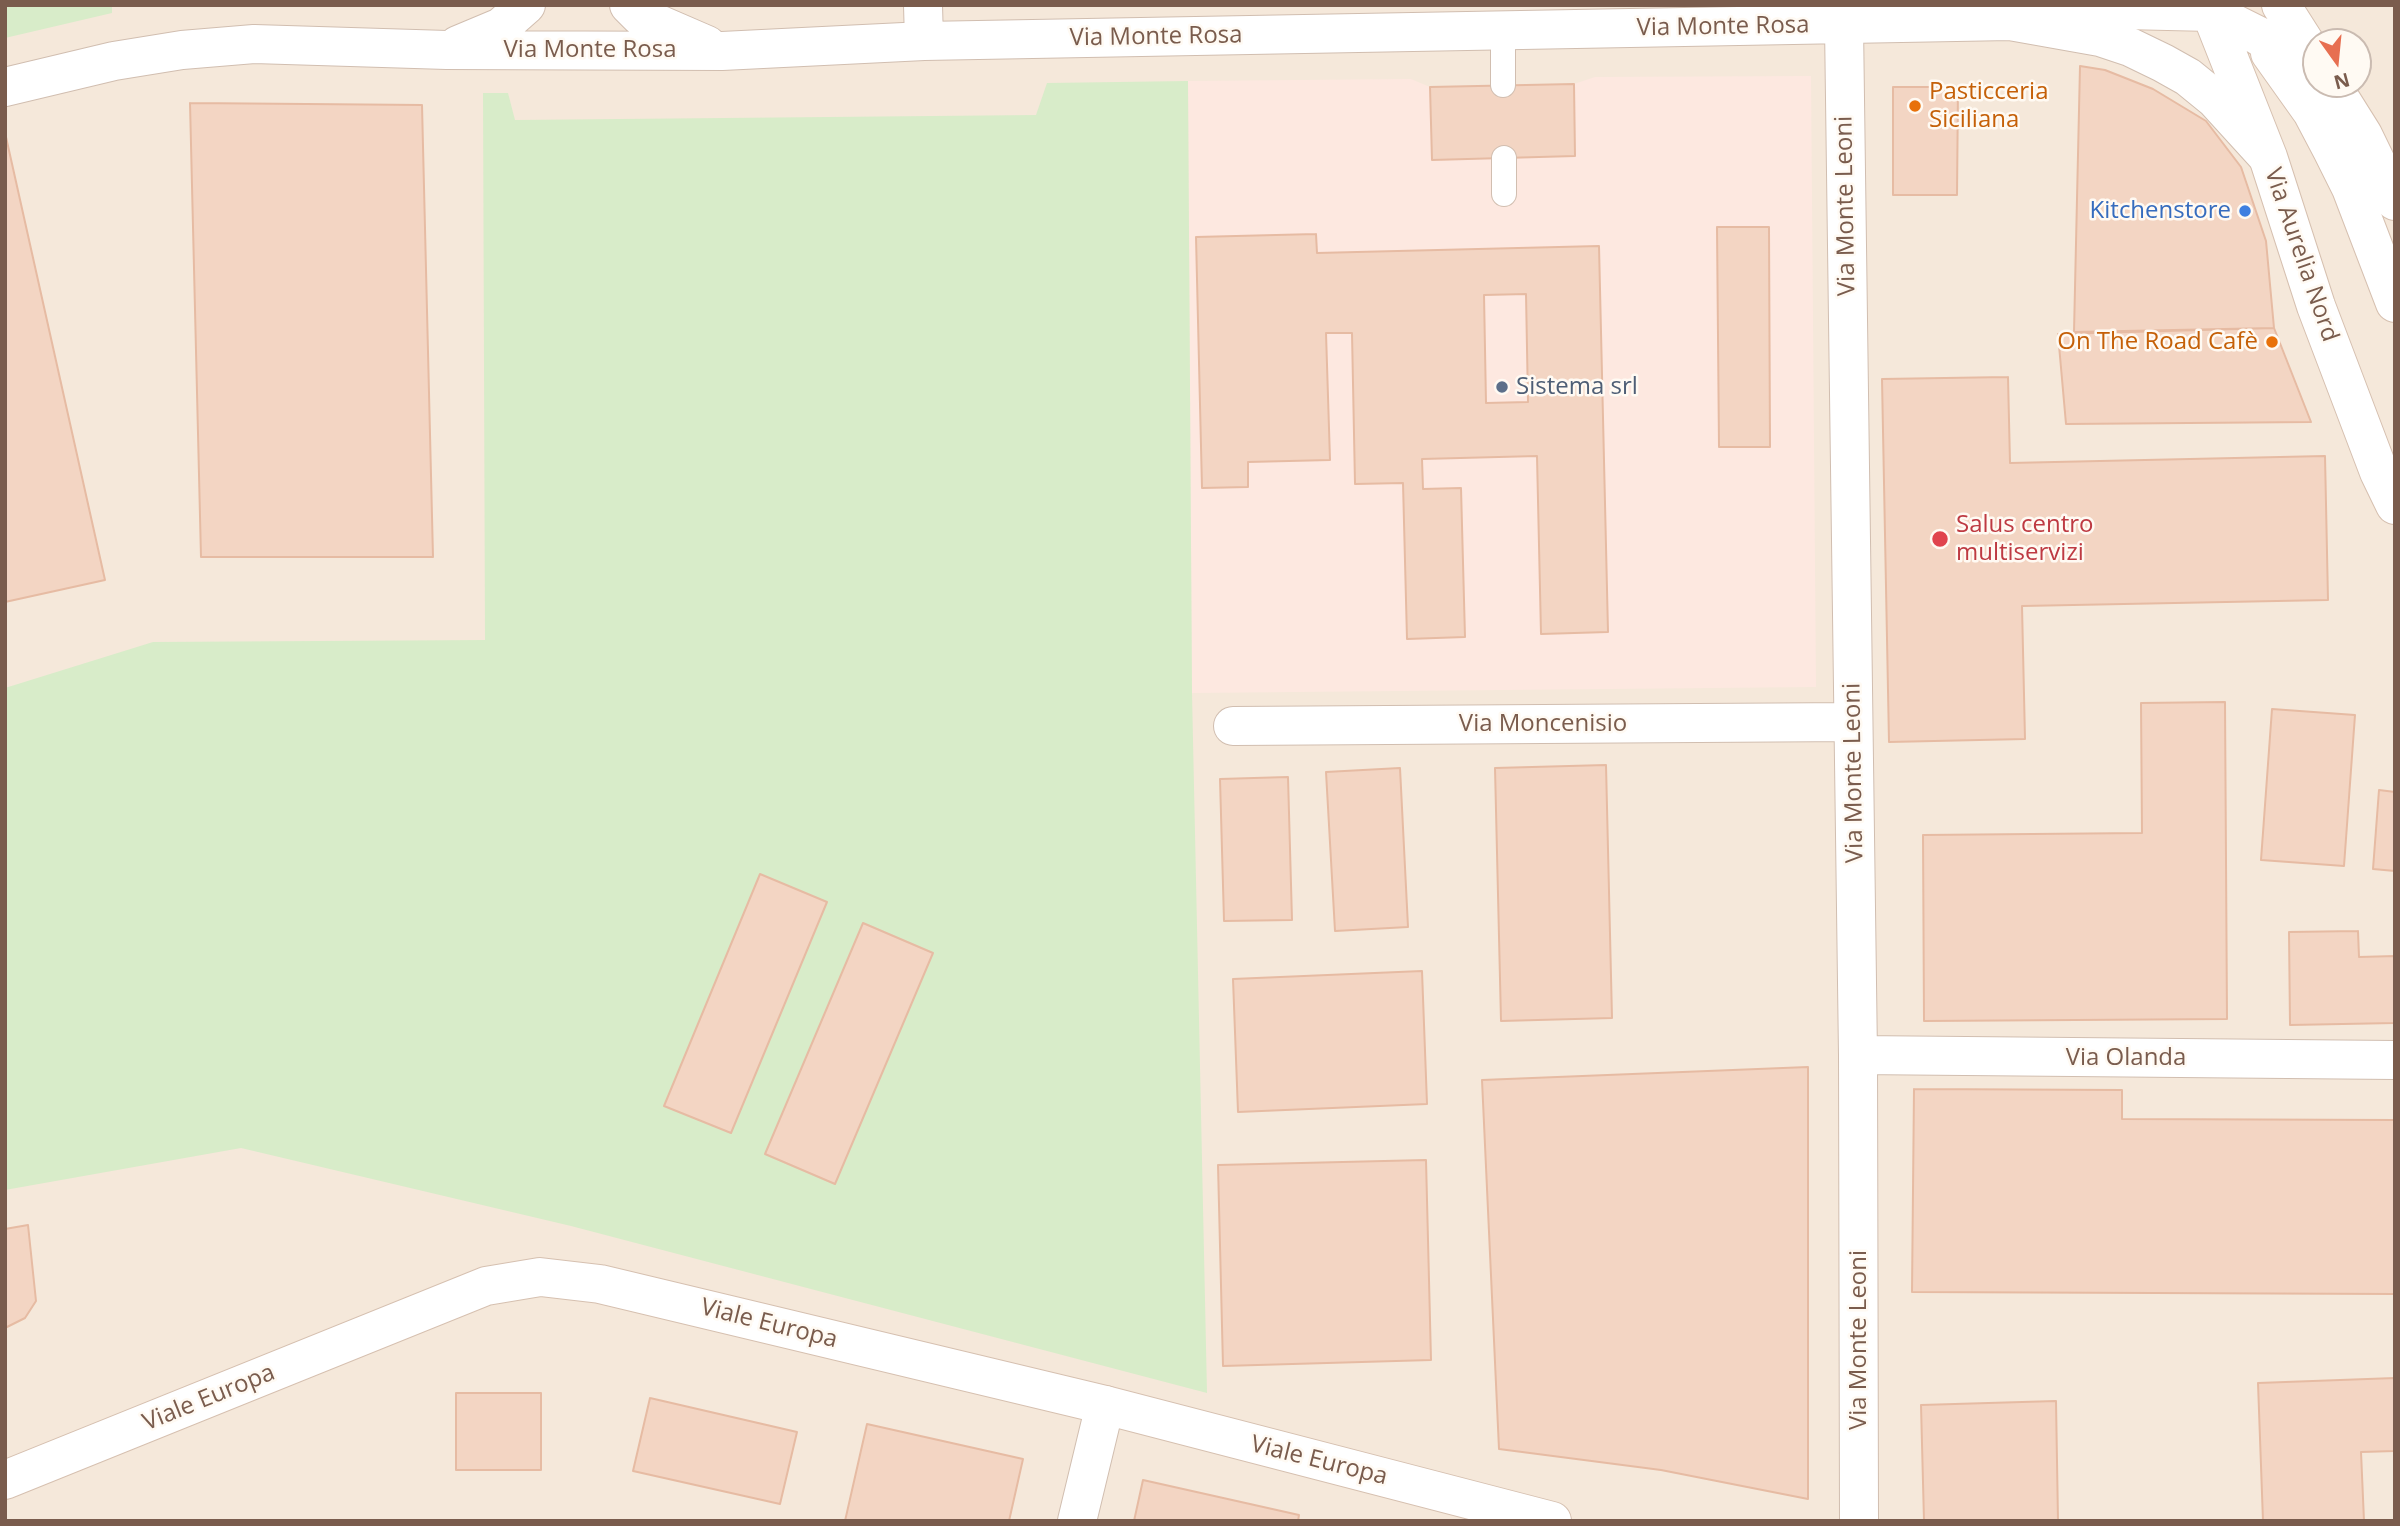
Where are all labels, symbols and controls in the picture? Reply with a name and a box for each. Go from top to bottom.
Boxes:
street label: Via Monte Rosa [1636,11,1810,43]
street label: Via Monte Rosa [1069,21,1243,53]
north arrow [2302,28,2372,98]
street label: Via Monte Rosa [504,36,676,64]
text: N [2331,67,2353,96]
place label: Pasticceria Siciliana [1929,78,2048,134]
marker: Pasticceria Siciliana [1907,98,1923,114]
street label: Via Monte Leoni [1830,116,1862,296]
street label: Via Aurelia Nord [2258,164,2344,346]
place label: Kitchenstore [2090,197,2231,225]
marker: Kitchenstore [2237,203,2253,219]
place label: On The Road Cafè [2057,328,2258,356]
marker: On The Road Cafè [2264,334,2280,350]
place label: Sistema srl [1516,373,1638,401]
marker: Sistema srl [1494,379,1510,395]
place label: Salus centro multiservizi [1956,511,2093,567]
marker: Salus centro multiservizi [1930,529,1950,549]
street label: Via Monte Leoni [1838,683,1870,863]
street label: Via Moncenisio [1459,710,1627,738]
street label: Via Olanda [2066,1044,2186,1072]
street label: Via Monte Leoni [1845,1250,1873,1430]
street label: Viale Europa [698,1293,840,1355]
street label: Viale Europa [139,1358,279,1438]
street label: Viale Europa [1248,1430,1390,1492]

